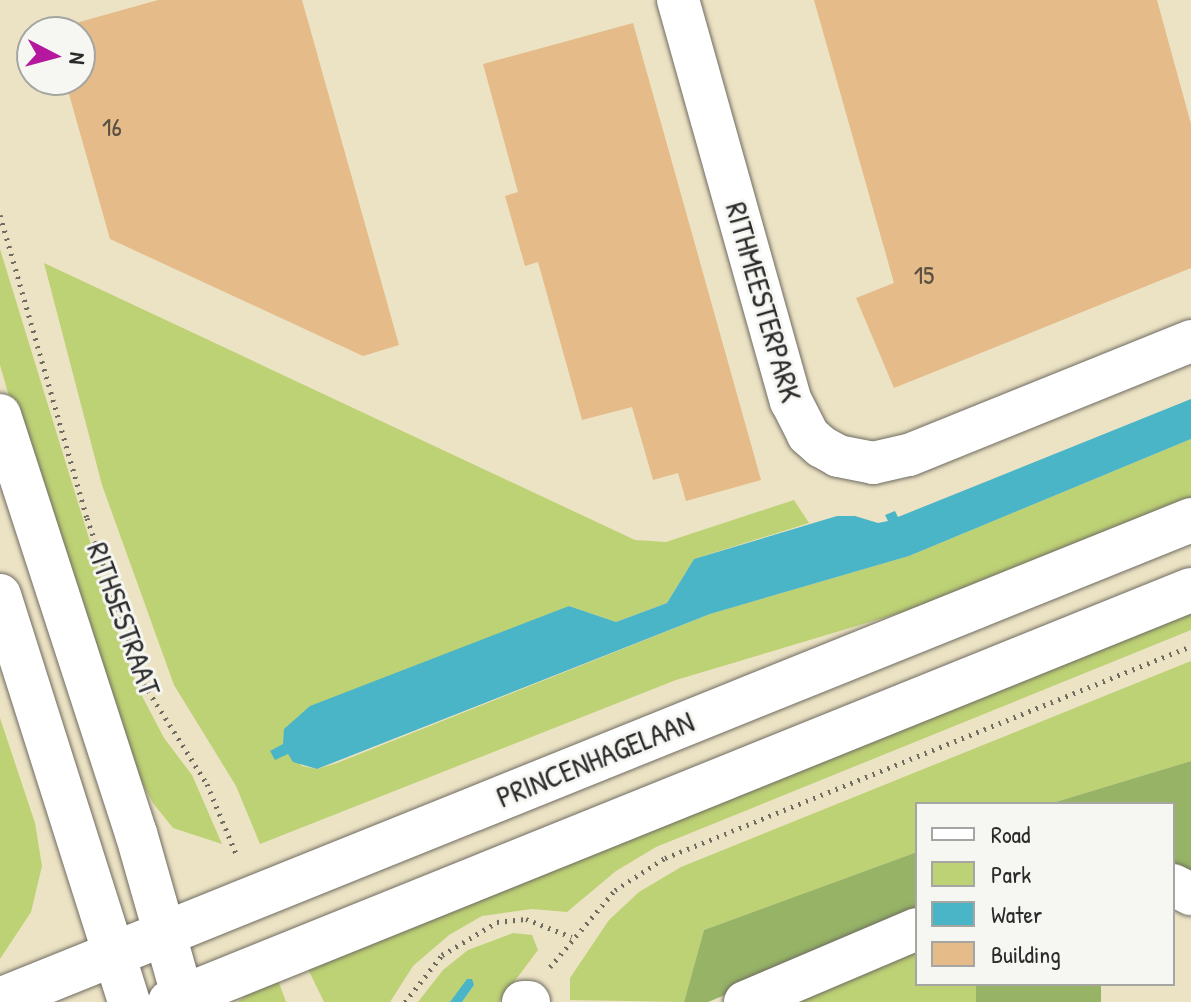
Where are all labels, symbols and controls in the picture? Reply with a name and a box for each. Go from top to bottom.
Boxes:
north arrow [16,16,96,96]
text: N [62,51,93,66]
house number: 16 [102,111,122,143]
street label: RITHMEESTERPARK [718,198,810,406]
house number: 15 [914,259,934,291]
street label: RITHSESTRAAT [80,537,168,701]
street label: PRINCENHAGELAAN [491,703,699,815]
legend [915,802,1175,986]
text: Road [991,818,1030,850]
text: Park [991,858,1031,890]
text: Water [991,898,1042,930]
text: Building [991,938,1061,970]

